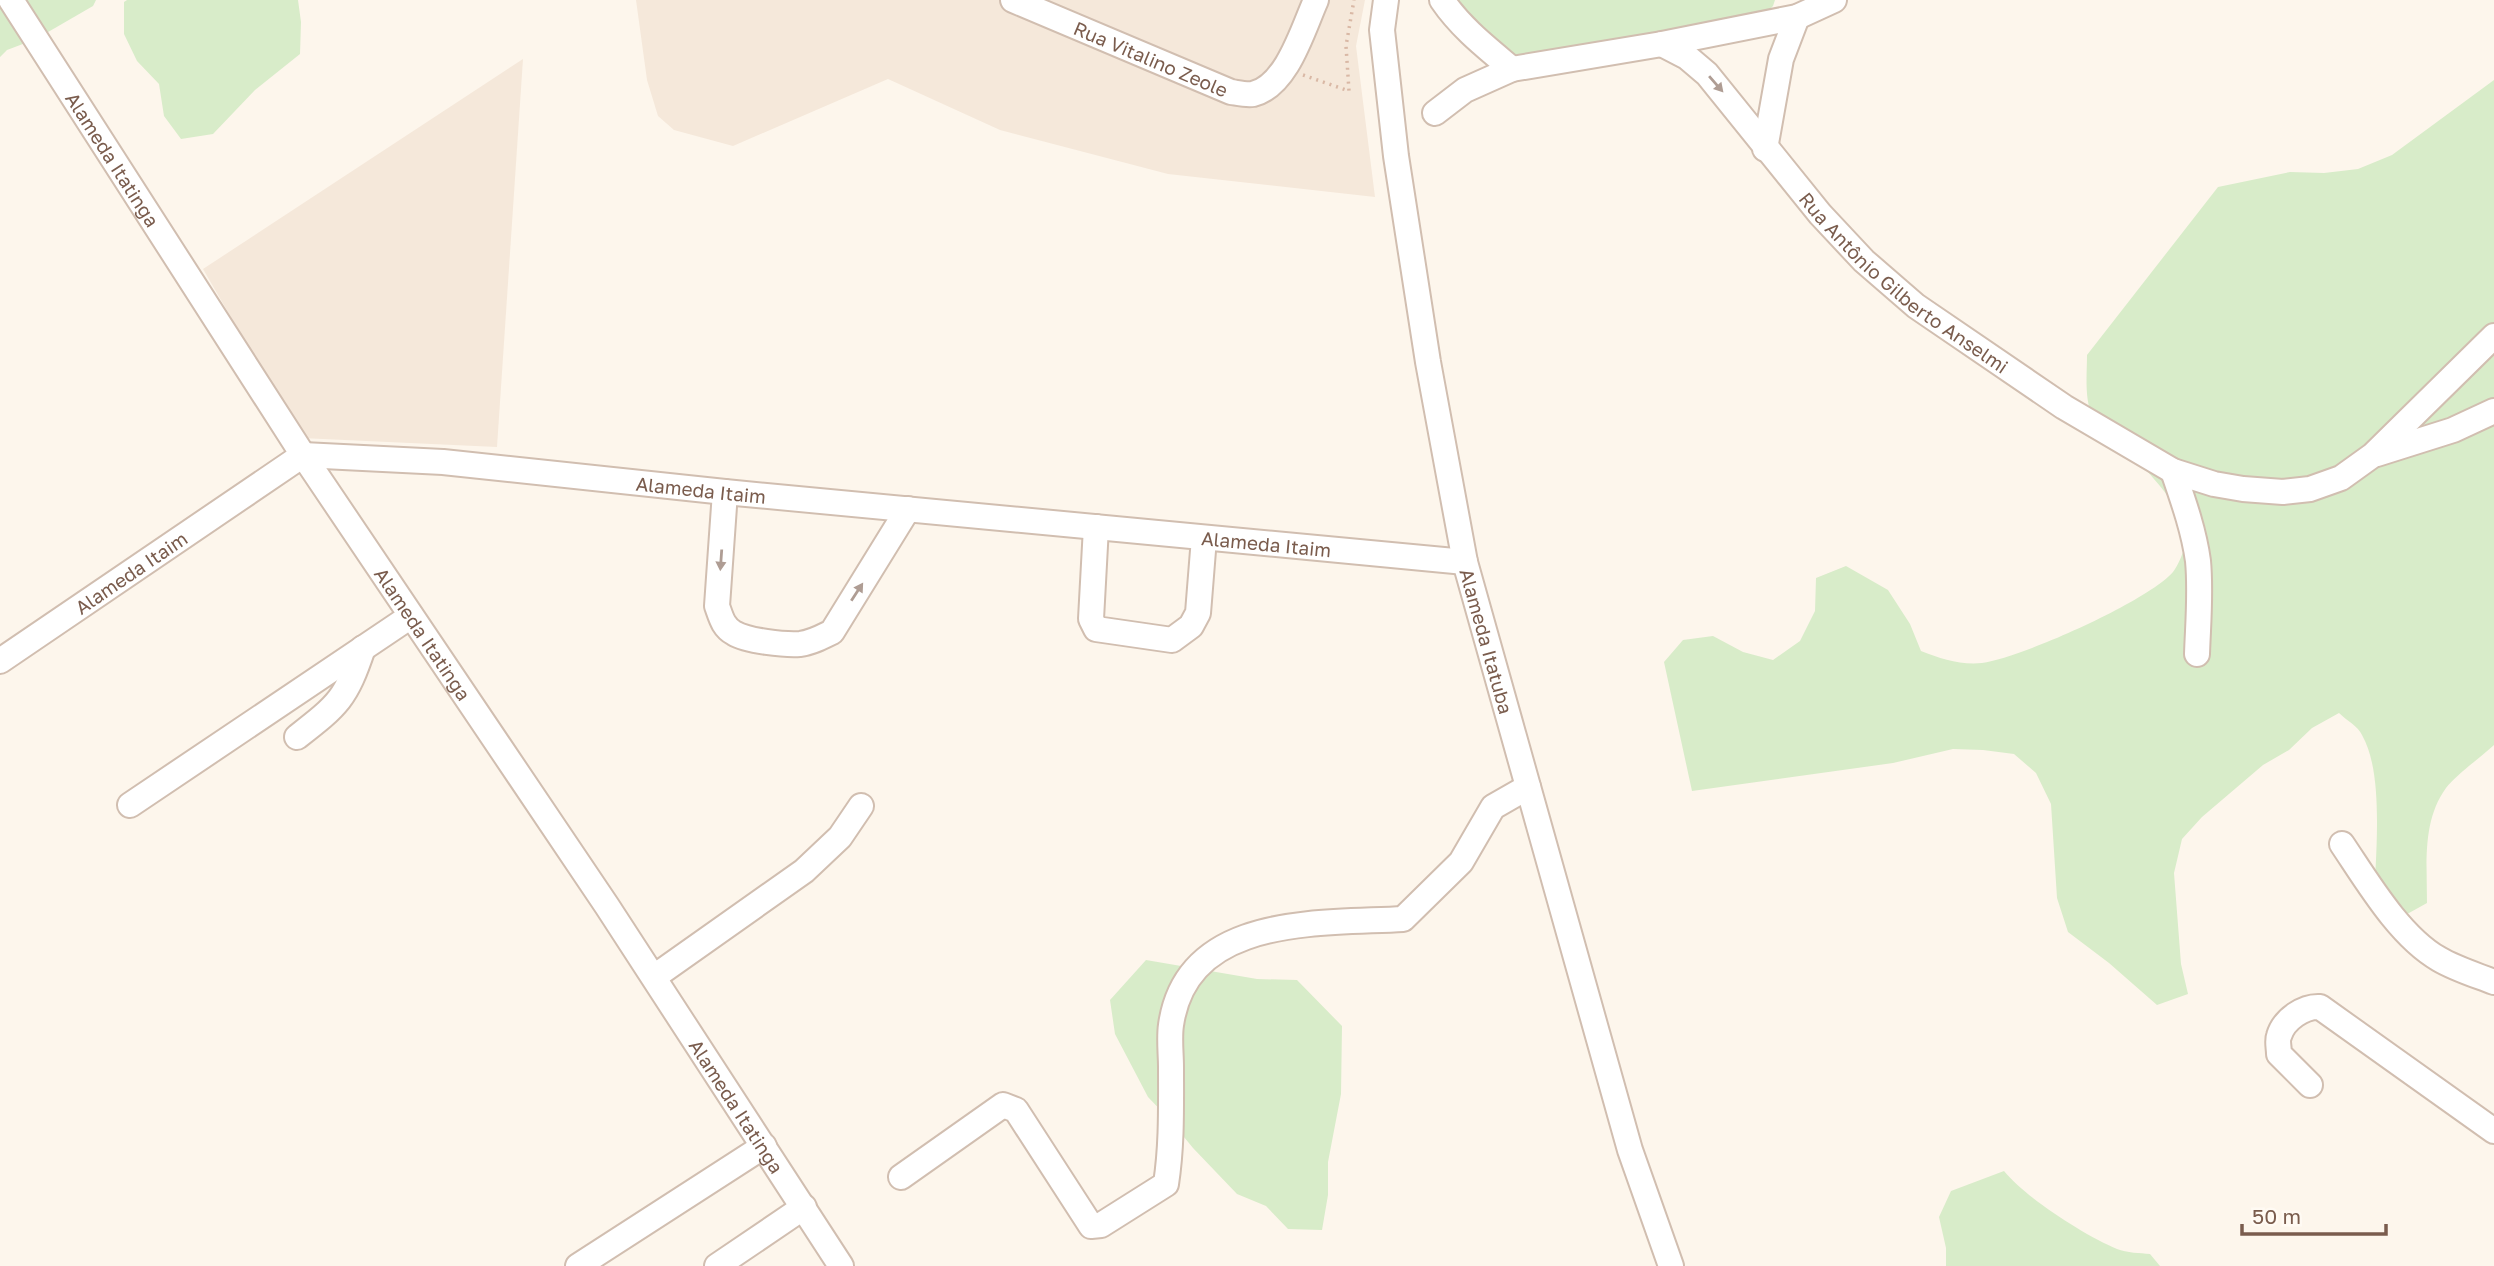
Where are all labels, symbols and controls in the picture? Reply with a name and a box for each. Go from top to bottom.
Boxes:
street label: Rua Vitalino Zeole [1071,16,1232,101]
one-way arrow [1708,75,1724,93]
street label: Alameda Itatinga [61,88,165,231]
street label: Rua Antônio Gilberto Anselmi [1795,187,2013,377]
street label: Alameda Itaim [635,471,767,507]
street label: Alameda Itaim [70,526,191,618]
street label: Alameda Itaim [1200,526,1332,561]
one-way arrow [715,549,726,571]
street label: Alameda Itatinga [370,563,476,704]
street label: Alameda Itatuba [1456,566,1519,716]
one-way arrow [850,583,863,602]
street label: Alameda Itatinga [685,1035,789,1177]
scale bar [2242,1192,2386,1236]
text: 50 m [2252,1203,2301,1229]

